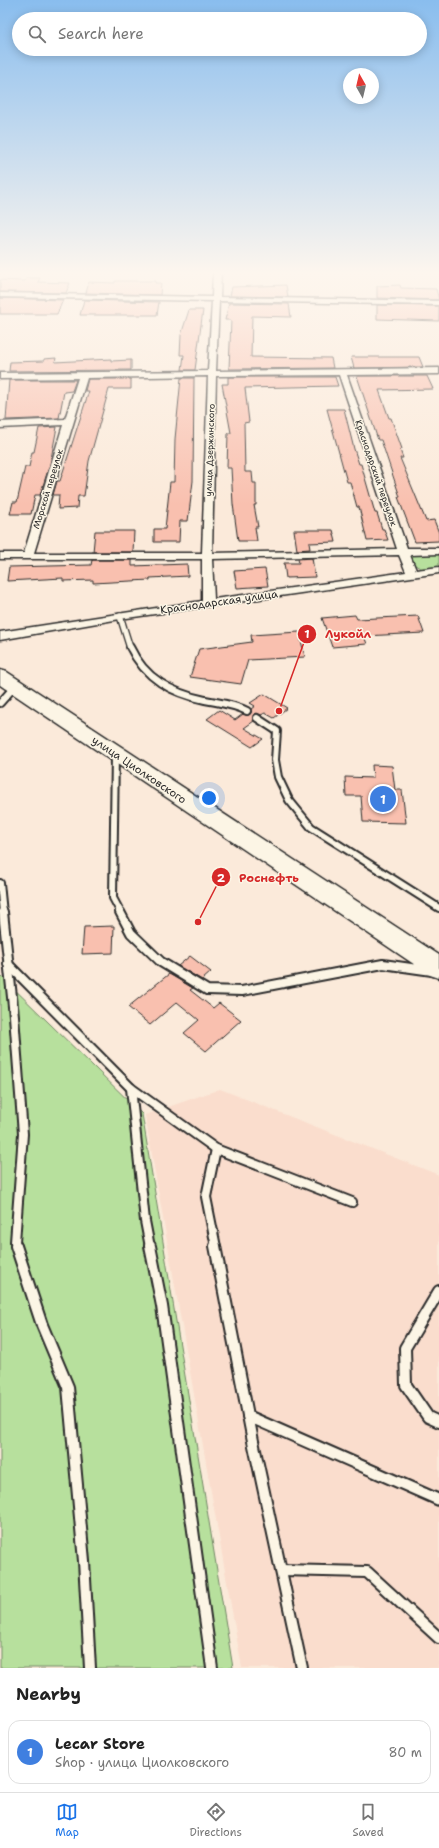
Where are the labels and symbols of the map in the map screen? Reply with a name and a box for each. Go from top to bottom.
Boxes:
north arrow [343,68,379,104]
street label: улица Дзержинского [202,403,218,497]
street label: Краснодарский переулок [352,418,400,528]
street label: Морской переулок [30,447,66,531]
street label: Краснодарская улица [159,586,279,618]
callout: Лукойл [297,622,379,646]
text: 1 [304,626,310,642]
text: Лукойл [325,626,372,642]
street label: улица Циолковского [89,733,190,807]
pin: 1 [370,784,396,814]
your location [199,788,219,808]
callout: Роснефть [211,865,307,889]
text: 2 [217,870,226,886]
text: Роснефть [239,870,299,886]

